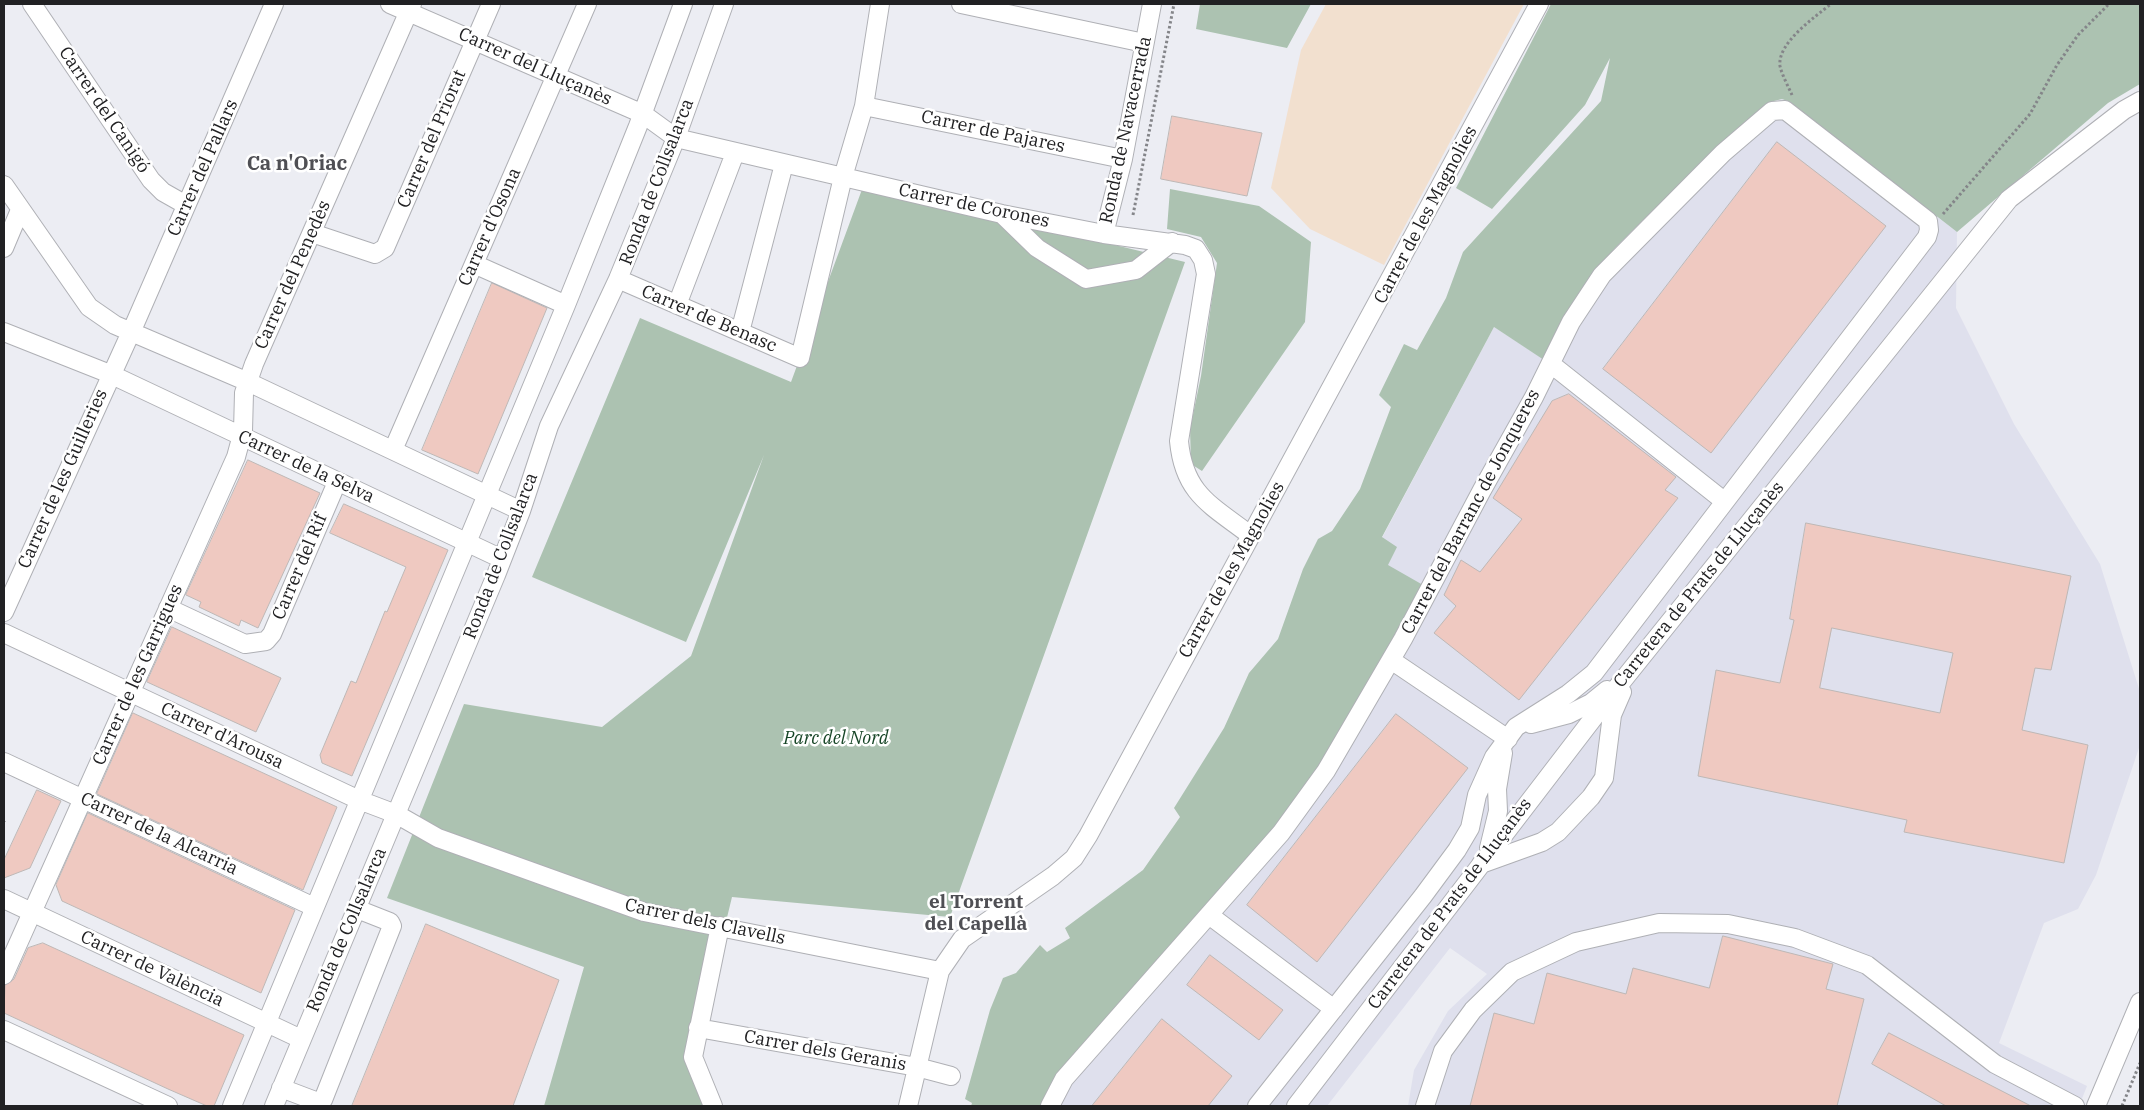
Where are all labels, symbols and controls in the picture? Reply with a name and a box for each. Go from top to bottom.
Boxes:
street label: Carrer del Lluçanès [455,23,615,111]
street label: Ronda de Navacerrada [1096,34,1156,226]
street label: Carrer del Canigó [54,43,154,177]
street label: Carrer del Priorat [393,67,471,211]
street label: Carrer del Pallars [163,96,243,240]
street label: Ronda de Collsalarca [615,96,699,268]
street label: Carrer de Pajares [919,106,1067,158]
street label: Carrer de les Magnolies [1370,122,1482,308]
district label: Ca n'Oriac [247,152,347,176]
street label: Carrer d'Osona [454,164,526,290]
street label: Carrer de Corones [897,179,1051,233]
street label: Carrer del Penedès [250,197,336,353]
street label: Carrer de Benasc [638,281,780,357]
street label: Carrer de les Guilleries [14,386,112,572]
street label: Carrer del Barranc de Jonqueres [1397,386,1545,638]
street label: Carrer de la Selva [234,426,378,508]
street label: Ronda de Collsalarca [459,470,543,642]
street label: Carrer de les Magnolies [1175,478,1289,662]
street label: Carretera de Prats de Lluçanès [1609,478,1789,692]
street label: Carrer del Rif [268,511,332,623]
street label: Carrer de les Garrigues [88,581,188,769]
street label: Carrer d'Arousa [157,698,287,774]
park label: Parc del Nord [784,728,888,750]
street label: Carrer de la Alcarria [77,788,241,880]
street label: Carretera de Prats de Lluçanès [1364,794,1536,1014]
street label: Ronda de Collsalarca [303,845,391,1015]
district label: el Torrent del Capellà [925,892,1027,936]
street label: Carrer dels Clavells [623,894,787,950]
street label: Carrer de València [77,926,227,1012]
street label: Carrer dels Geranis [742,1026,908,1076]

